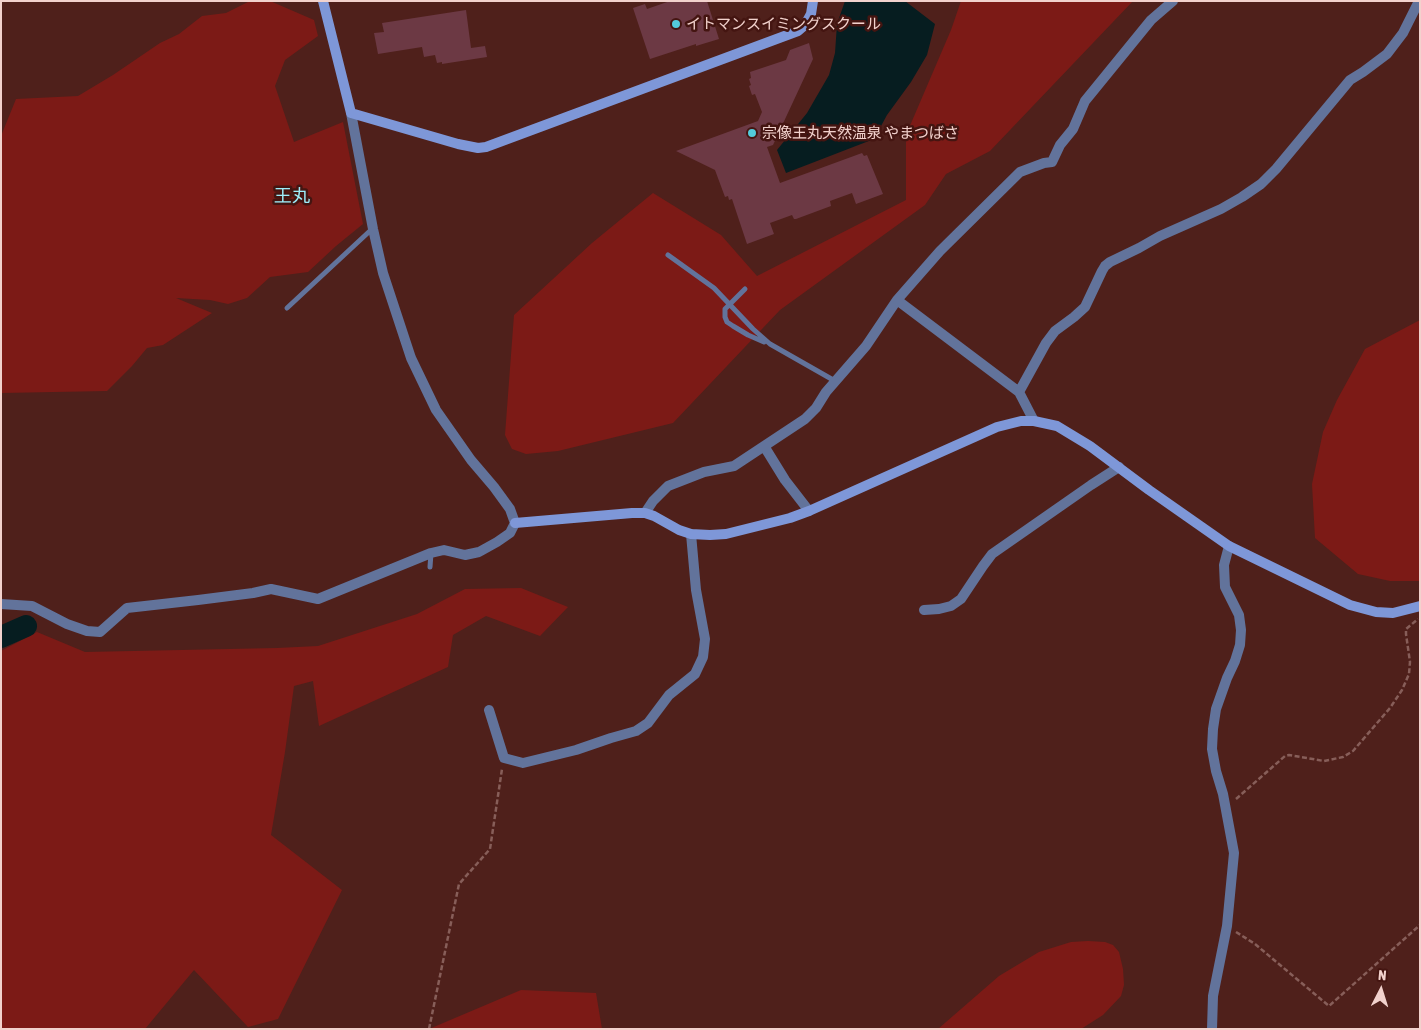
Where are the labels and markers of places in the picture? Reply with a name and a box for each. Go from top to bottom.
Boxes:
place label: イトマンスイミングスクール [686,15,881,33]
marker: イトマンスイミングスクール [670,18,682,30]
place label: 宗像王丸天然温泉 やまつばさ [762,124,959,142]
marker: 宗像王丸天然温泉 やまつばさ [746,127,758,139]

